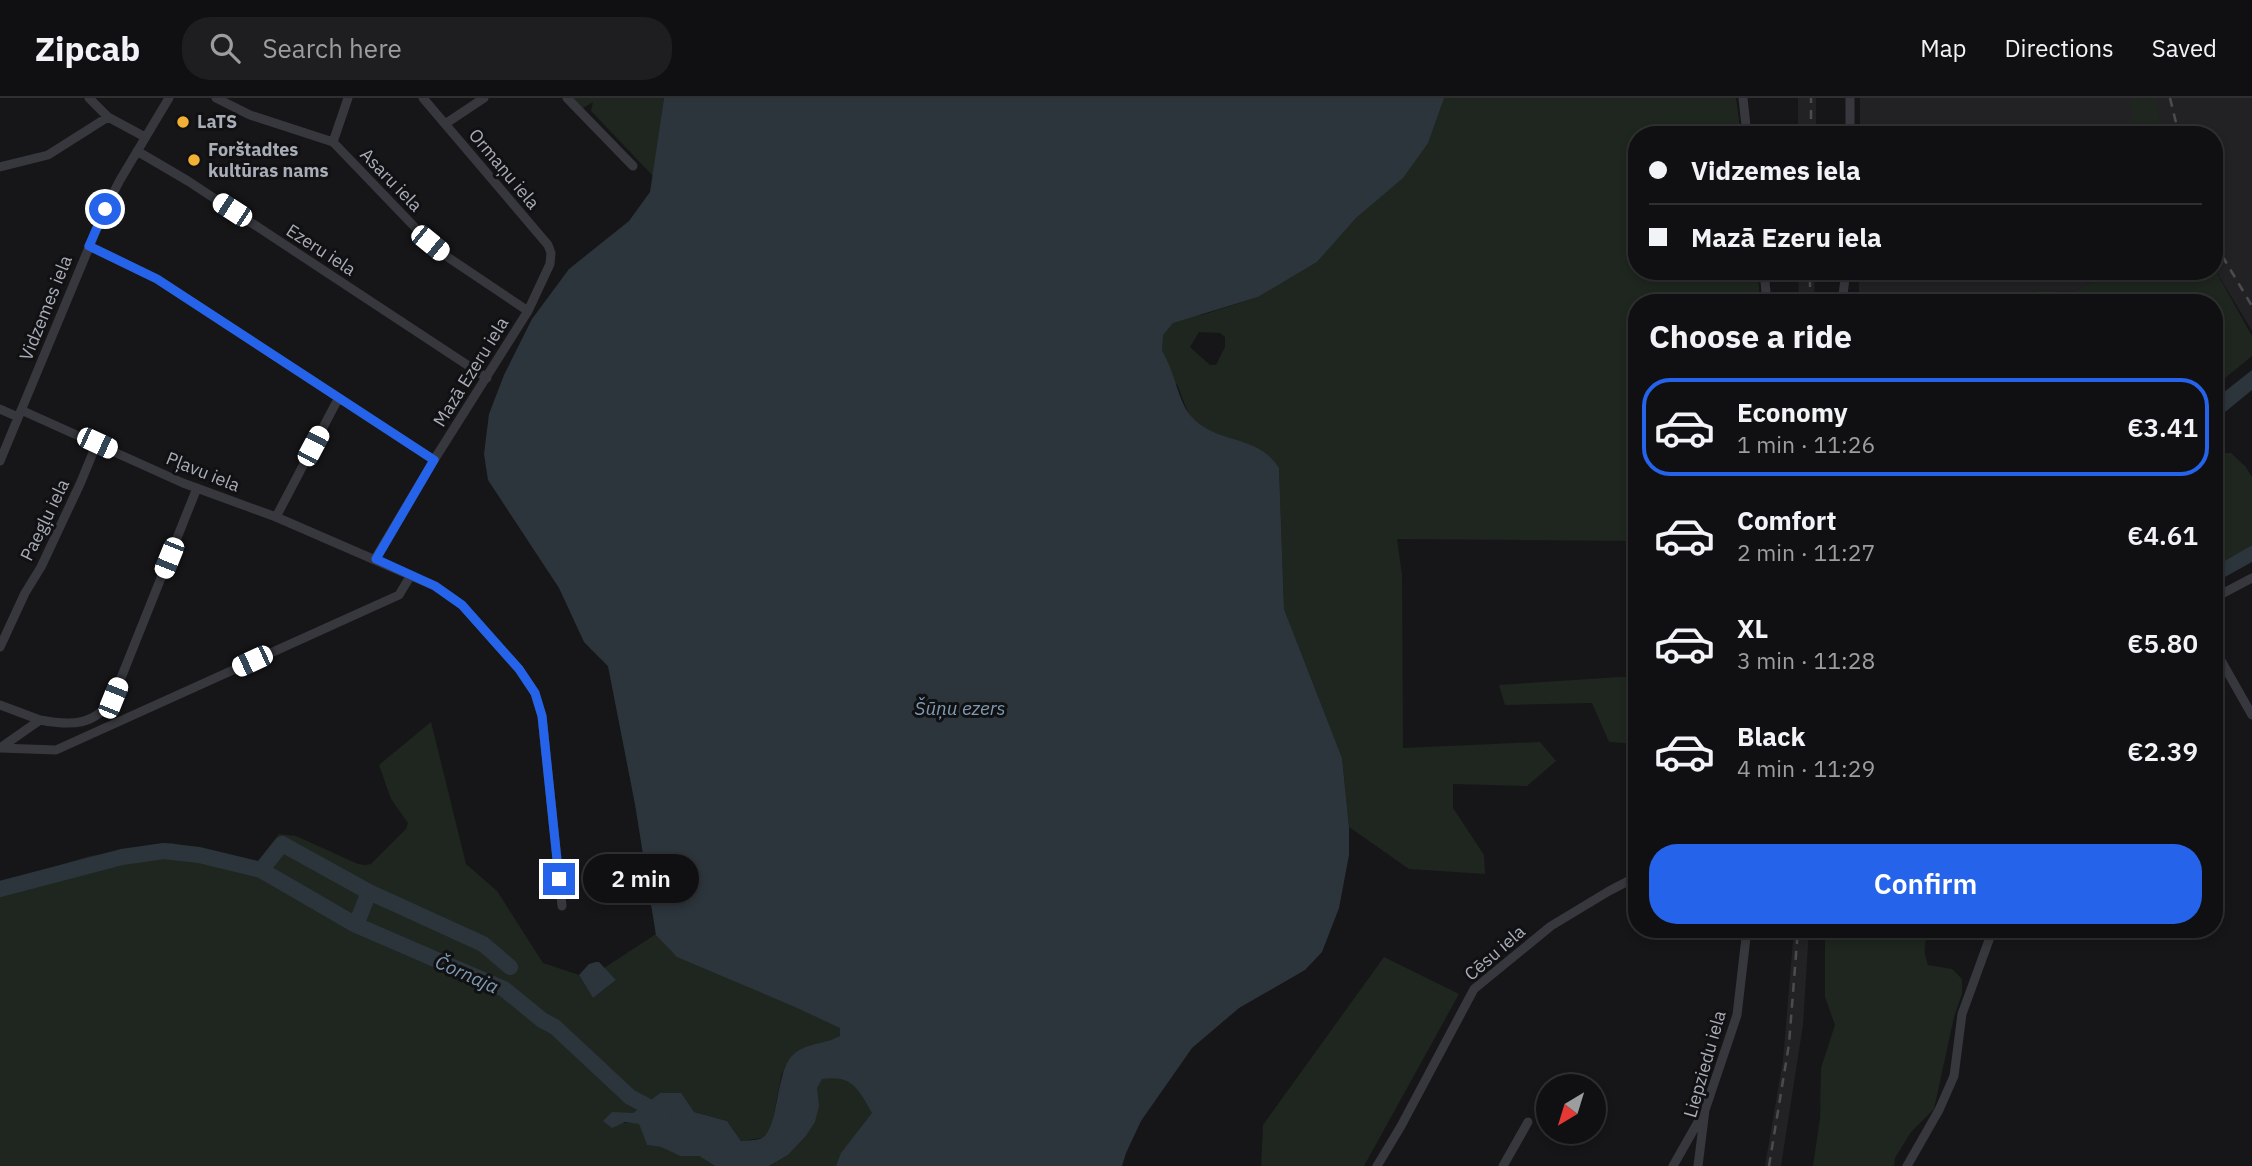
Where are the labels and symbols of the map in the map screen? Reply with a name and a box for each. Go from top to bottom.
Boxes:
place label: LaTS [197,110,237,133]
marker: LaTS [175,114,191,130]
street label: Ormaņu iela [464,124,545,214]
place label: Forštadtes kultūras nams [208,138,329,182]
street label: Asaru iela [355,143,428,217]
marker: Forštadtes kultūras nams [186,152,202,168]
car [209,190,256,230]
route start [89,193,121,225]
street label: Ezeru iela [282,219,361,281]
car [408,222,453,264]
street label: Vidzemes iela [14,251,77,364]
street label: Mazā Ezeru iela [428,312,514,431]
car [294,423,333,469]
car [74,425,121,461]
street label: Pļavu iela [163,446,244,497]
street label: Paegļu iela [15,475,74,564]
car [152,535,187,581]
car [229,643,276,679]
car [96,675,131,721]
water label: Šūņu ezers [914,696,1006,720]
callout: 2 min [584,854,699,904]
route end [543,863,575,895]
street label: Cēsu iela [1460,920,1530,985]
water label: Čornaja [432,950,502,998]
street label: Liepziedu iela [1678,1007,1731,1120]
north arrow [1536,1074,1606,1144]

